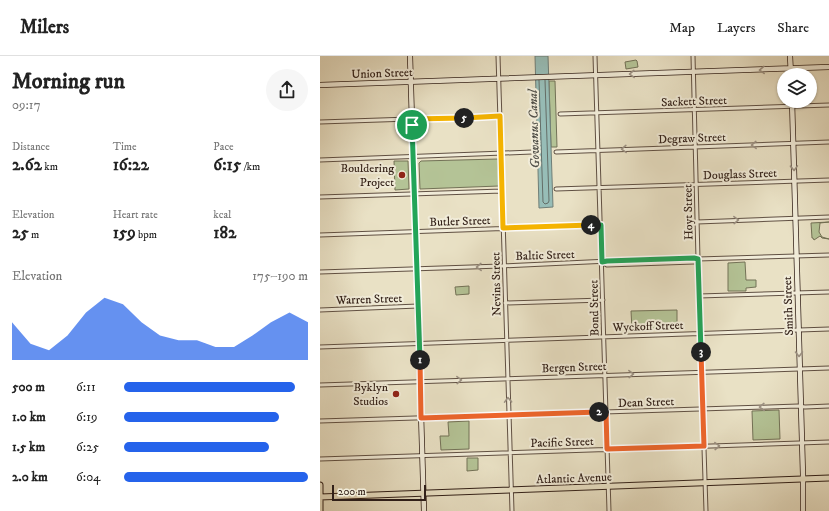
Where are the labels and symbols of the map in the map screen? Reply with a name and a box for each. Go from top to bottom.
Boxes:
street label: Union Street [351,65,413,82]
one-way arrow [759,66,765,74]
one-way arrow [629,70,635,78]
water label: Gowanus Canal [525,88,543,169]
street label: Sackett Street [661,93,727,110]
pin [395,108,429,142]
pin: 5 [454,108,474,128]
street label: Degraw Street [658,130,726,147]
one-way arrow [751,141,757,149]
one-way arrow [621,145,627,154]
place label: Bouldering Project [341,161,394,190]
one-way arrow [790,165,798,171]
street label: Douglass Street [703,166,777,183]
marker: Bouldering Project [397,170,407,180]
street label: Hoyt Street [681,184,696,240]
street label: Butler Street [429,213,491,230]
pin: 4 [581,215,601,235]
one-way arrow [733,216,739,225]
street label: Baltic Street [515,247,575,264]
street label: Nevins Street [488,252,505,316]
one-way arrow [476,263,482,271]
street label: Smith Street [780,276,797,336]
street label: Bond Street [587,279,602,336]
street label: Warren Street [335,291,403,308]
street label: Wyckoff Street [611,318,684,335]
pin: 3 [691,342,711,362]
pin: 1 [410,350,430,370]
one-way arrow [795,351,803,357]
street label: Bergen Street [541,359,607,376]
one-way arrow [628,370,634,378]
one-way arrow [456,375,462,384]
place label: Byklyn Studios [353,380,389,409]
marker: Byklyn Studios [391,389,401,399]
street label: Dean Street [618,394,675,411]
one-way arrow [504,397,513,403]
pin: 2 [589,402,609,422]
one-way arrow [759,403,765,411]
street label: Pacific Street [530,434,594,451]
one-way arrow [714,441,720,450]
street label: Atlantic Avenue [536,470,612,487]
scale bar [332,483,426,502]

